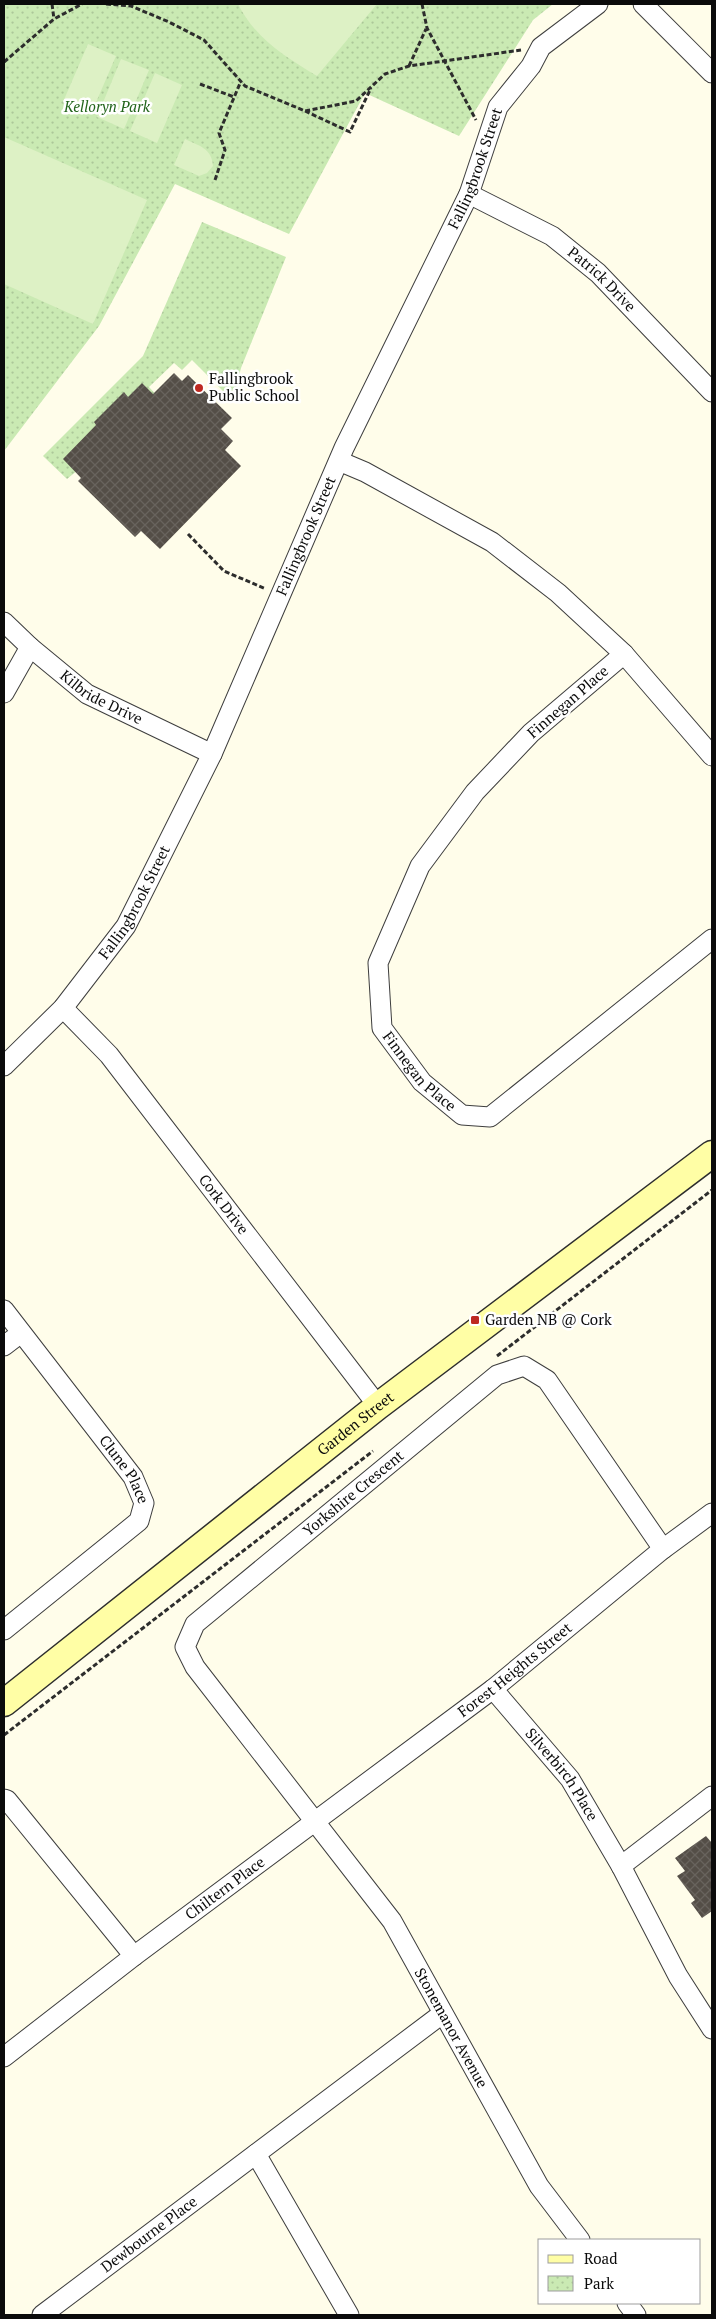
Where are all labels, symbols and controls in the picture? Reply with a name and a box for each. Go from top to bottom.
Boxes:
park label: Kelloryn Park [63,96,151,116]
street label: Fallingbrook Street [442,104,506,232]
street label: Patrick Drive [564,242,641,316]
place label: Fallingbrook Public School [209,368,299,405]
marker: Fallingbrook Public School [193,382,205,394]
street label: Fallingbrook Street [271,472,340,598]
street label: Finnegan Place [523,660,612,742]
street label: Kilbride Drive [56,665,146,728]
street label: Fallingbrook Street [93,841,174,963]
street label: Finnegan Place [379,1027,461,1115]
street label: Cork Drive [195,1170,254,1238]
place label: Garden NB @ Cork [485,1309,612,1329]
marker: Garden NB @ Cork [469,1314,481,1326]
street label: Garden Street [313,1386,398,1459]
street label: Clune Place [95,1431,154,1506]
street label: Yorkshire Crescent [298,1445,408,1540]
street label: Forest Heights Street [453,1617,576,1721]
street label: Silverbirch Place [522,1723,603,1824]
street label: Chiltern Place [181,1851,268,1924]
street label: Stonemanor Avenue [411,1964,493,2091]
street label: Dewbourne Place [96,2191,201,2276]
legend [538,2239,701,2304]
text: Road [584,2248,617,2268]
text: Park [584,2273,614,2293]

